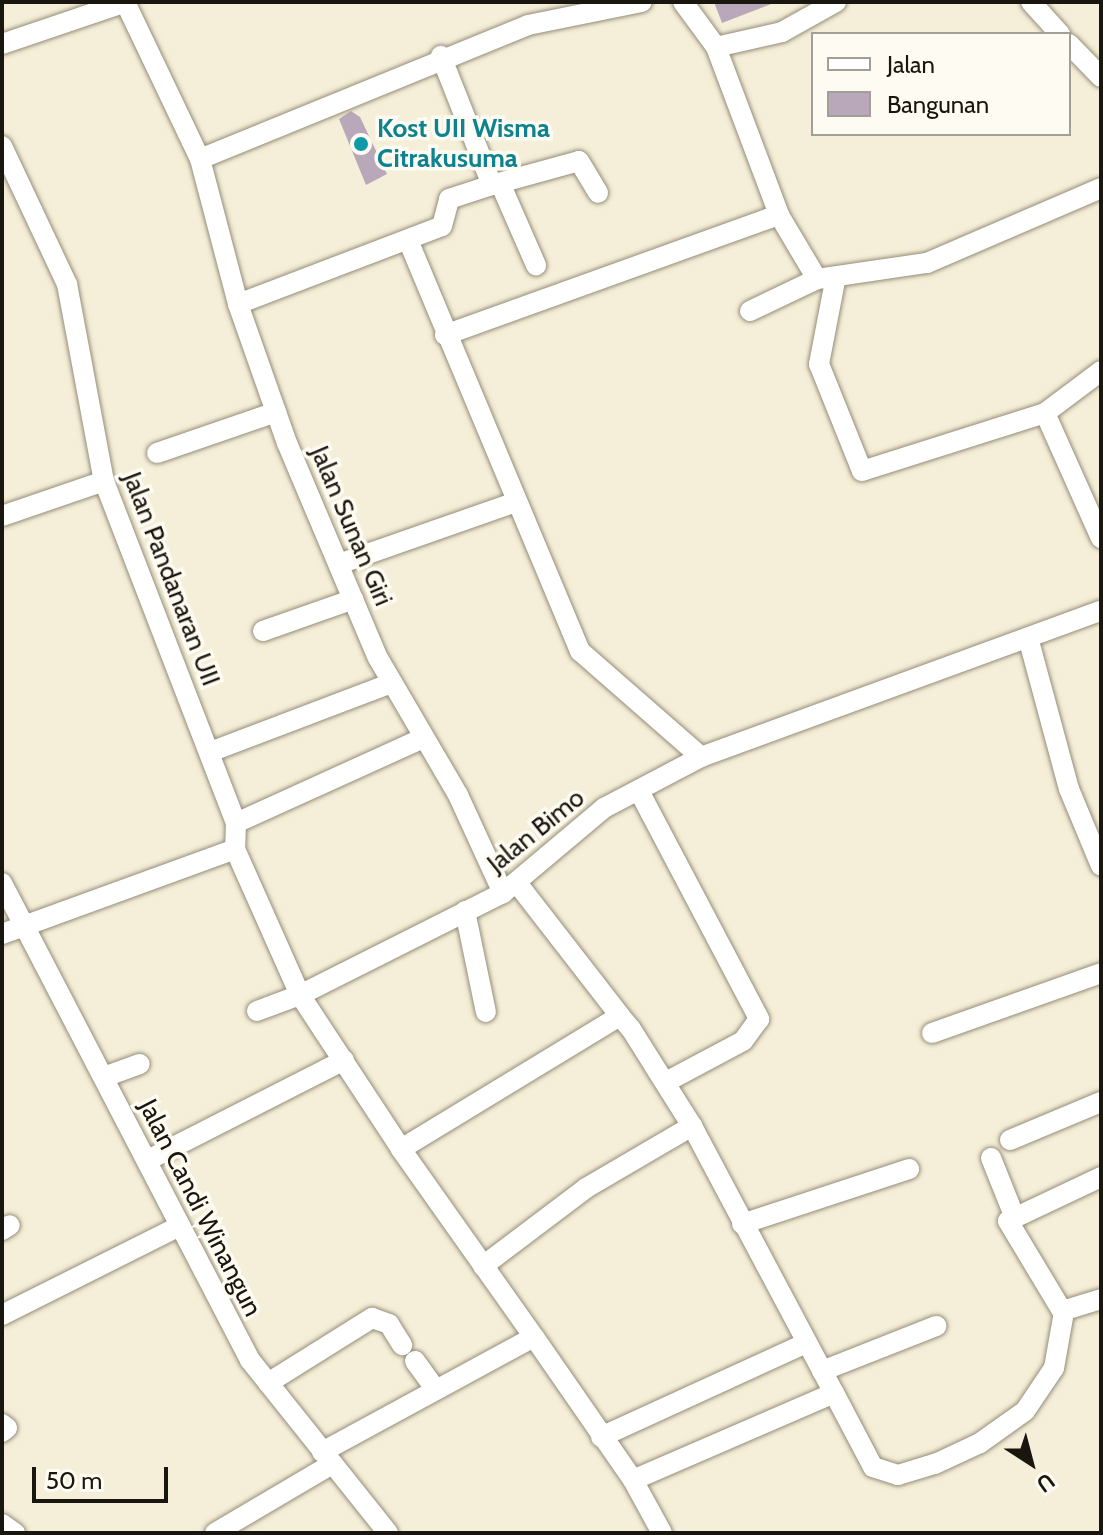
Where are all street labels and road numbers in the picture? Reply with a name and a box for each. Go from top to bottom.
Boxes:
street label: Jalan Sunan Giri [303,441,399,611]
street label: Jalan Pandanaran UII [116,468,226,690]
street label: Jalan Bimo [481,782,591,880]
street label: Jalan Candi Winangun [132,1094,268,1322]

